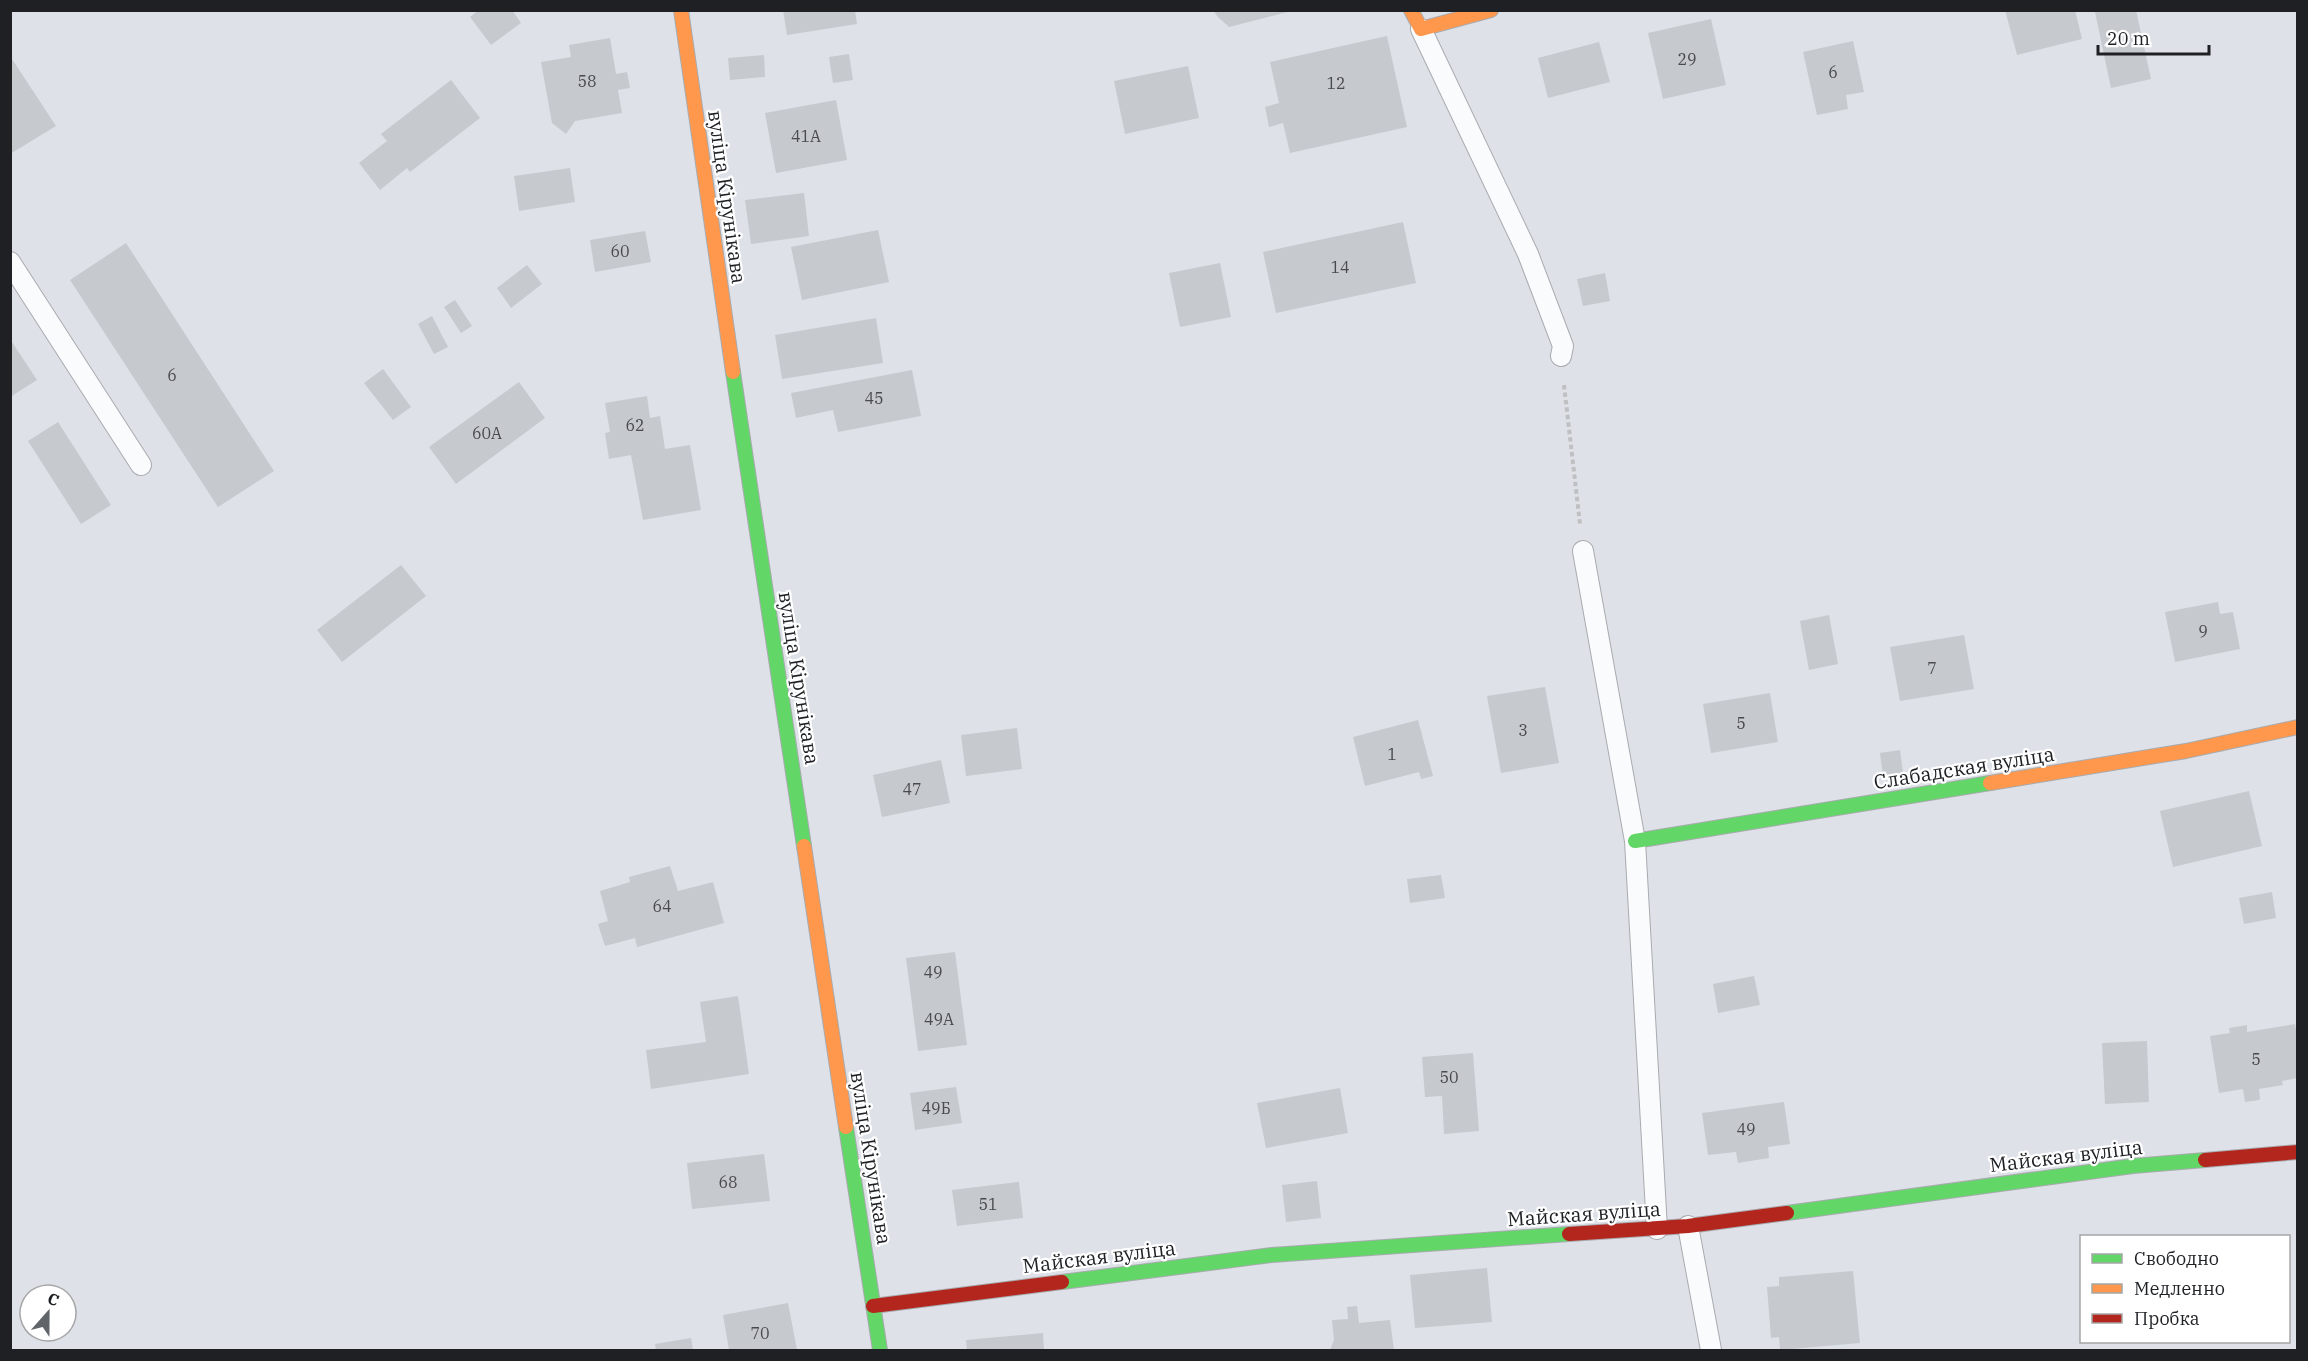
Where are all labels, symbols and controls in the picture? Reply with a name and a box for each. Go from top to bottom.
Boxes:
scale bar [2098,18,2209,56]
text: 20 m [2107,27,2150,50]
house number: 29 [1677,49,1697,69]
house number: 6 [1828,62,1838,82]
house number: 58 [577,71,597,91]
house number: 12 [1326,73,1346,93]
street label: вуліца Кірунікава [702,108,753,286]
house number: 41А [791,126,821,146]
house number: 60 [610,241,630,261]
house number: 14 [1330,257,1350,277]
house number: 6 [167,365,177,385]
house number: 45 [864,388,884,408]
house number: 62 [625,415,645,435]
house number: 60А [472,423,502,443]
street label: вуліца Кірунікава [772,589,827,766]
house number: 9 [2198,621,2208,641]
house number: 7 [1927,658,1937,678]
house number: 5 [1736,713,1746,733]
house number: 3 [1518,720,1528,740]
street label: Слабадская вуліца [1872,740,2056,795]
house number: 1 [1387,744,1397,764]
house number: 47 [902,779,922,799]
house number: 64 [652,896,672,916]
house number: 49 [923,962,943,982]
house number: 49А [924,1009,954,1029]
house number: 5 [2251,1049,2261,1069]
house number: 50 [1439,1067,1459,1087]
street label: вуліца Кірунікава [844,1069,899,1246]
house number: 49Б [921,1098,951,1118]
house number: 49 [1736,1119,1756,1139]
street label: Майская вуліца [1988,1133,2144,1178]
house number: 68 [718,1172,738,1192]
house number: 51 [978,1194,998,1214]
street label: Майская вуліца [1506,1195,1662,1232]
street label: Майская вуліца [1021,1234,1177,1279]
legend [2080,1235,2290,1343]
text: Свободно [2134,1247,2219,1270]
text: Медленно [2134,1277,2225,1300]
north arrow [18,1283,78,1343]
text: С [45,1288,62,1310]
text: Пробка [2134,1307,2200,1330]
house number: 70 [750,1323,770,1343]

